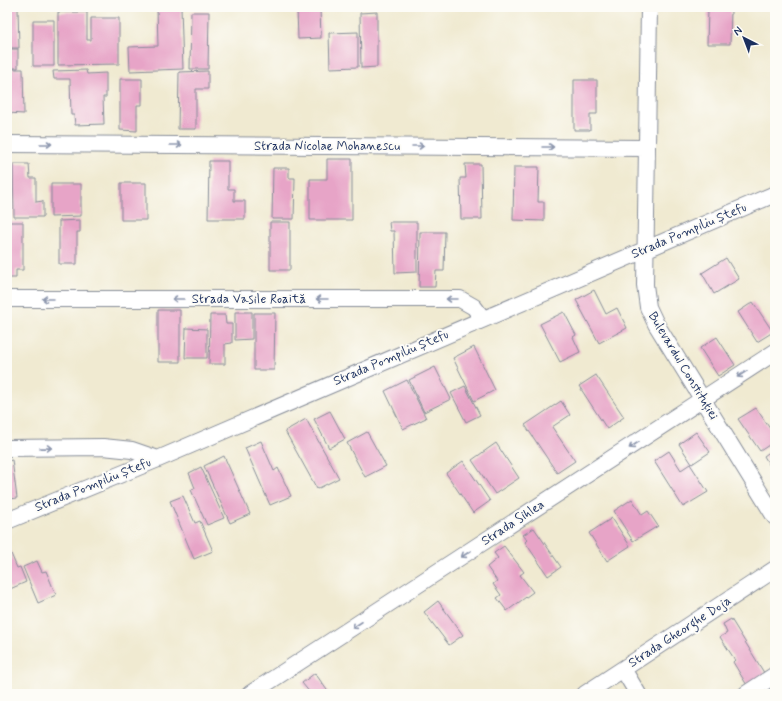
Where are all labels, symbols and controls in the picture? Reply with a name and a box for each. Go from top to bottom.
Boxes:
north arrow [724,18,764,58]
text: N [731,24,745,39]
street label: Strada Nicolae Mohanescu [254,138,400,155]
one-way arrow [39,140,52,148]
one-way arrow [169,141,182,149]
one-way arrow [411,142,424,150]
one-way arrow [541,143,554,151]
street label: Strada Pompiliu Ștefu [629,199,750,263]
street label: Strada Vasile Roaită [192,291,306,308]
one-way arrow [42,295,55,303]
one-way arrow [172,295,185,303]
one-way arrow [316,295,329,303]
one-way arrow [446,295,459,303]
street label: Bulevardul Constituției [644,309,722,423]
street label: Strada Pompiliu Ștefu [331,326,452,390]
one-way arrow [737,370,748,378]
one-way arrow [628,441,639,449]
one-way arrow [39,444,52,452]
street label: Strada Pompiliu Ștefu [33,454,154,516]
street label: Strada Sihlea [478,496,548,550]
one-way arrow [461,550,472,558]
street label: Strada Gheorghe Doja [625,592,736,673]
one-way arrow [351,621,363,629]

